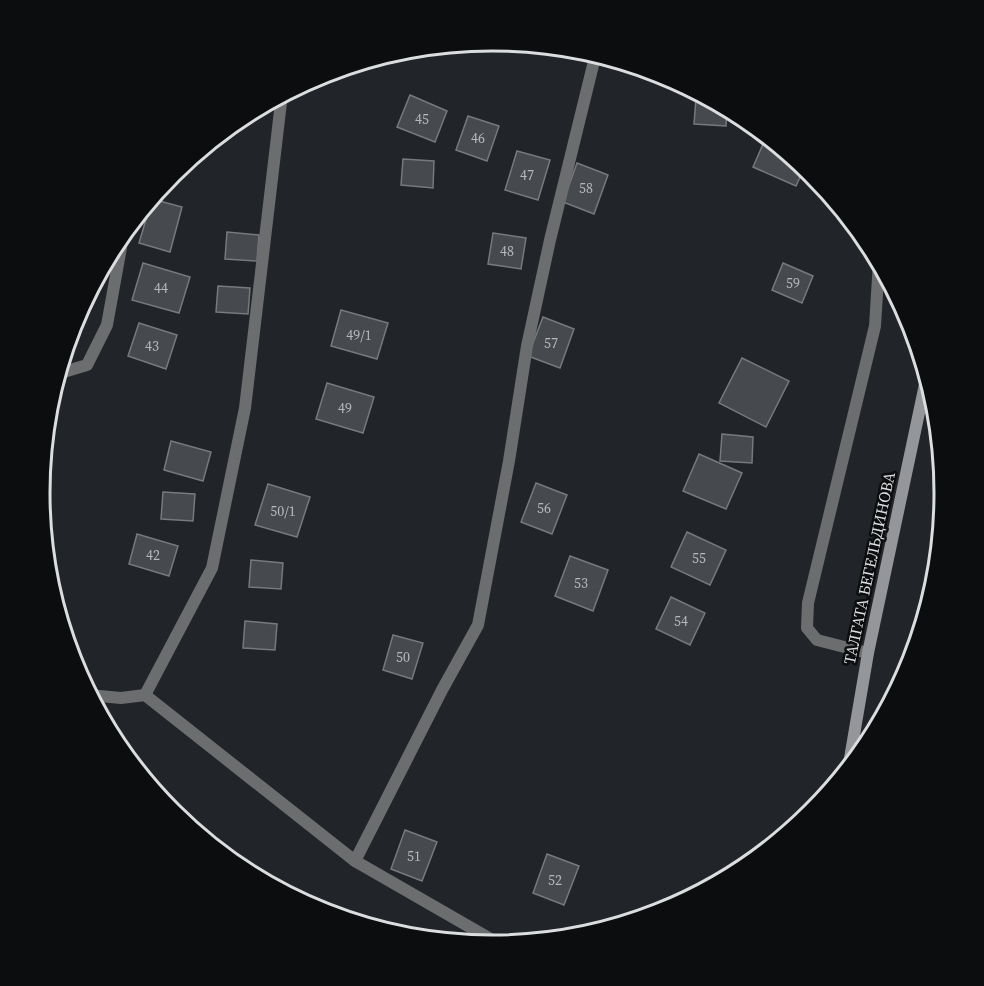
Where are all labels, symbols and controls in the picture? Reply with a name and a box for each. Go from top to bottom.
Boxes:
house number: 45 [415,109,429,129]
house number: 46 [471,128,485,148]
house number: 47 [520,165,534,185]
house number: 58 [579,178,593,198]
house number: 48 [500,241,514,261]
house number: 59 [786,273,800,293]
house number: 44 [154,278,168,298]
house number: 49/1 [346,325,372,345]
house number: 57 [544,333,558,353]
house number: 43 [145,336,159,356]
house number: 49 [338,398,352,418]
street label: ТАЛГАТА БЕГЕЛЬДИНОВА [838,469,900,666]
house number: 56 [537,498,551,518]
house number: 50/1 [270,501,296,521]
house number: 42 [146,545,160,565]
house number: 55 [692,548,706,568]
house number: 53 [574,573,588,593]
house number: 54 [674,611,688,631]
house number: 50 [396,647,410,667]
house number: 51 [407,846,421,866]
house number: 52 [548,870,562,890]

